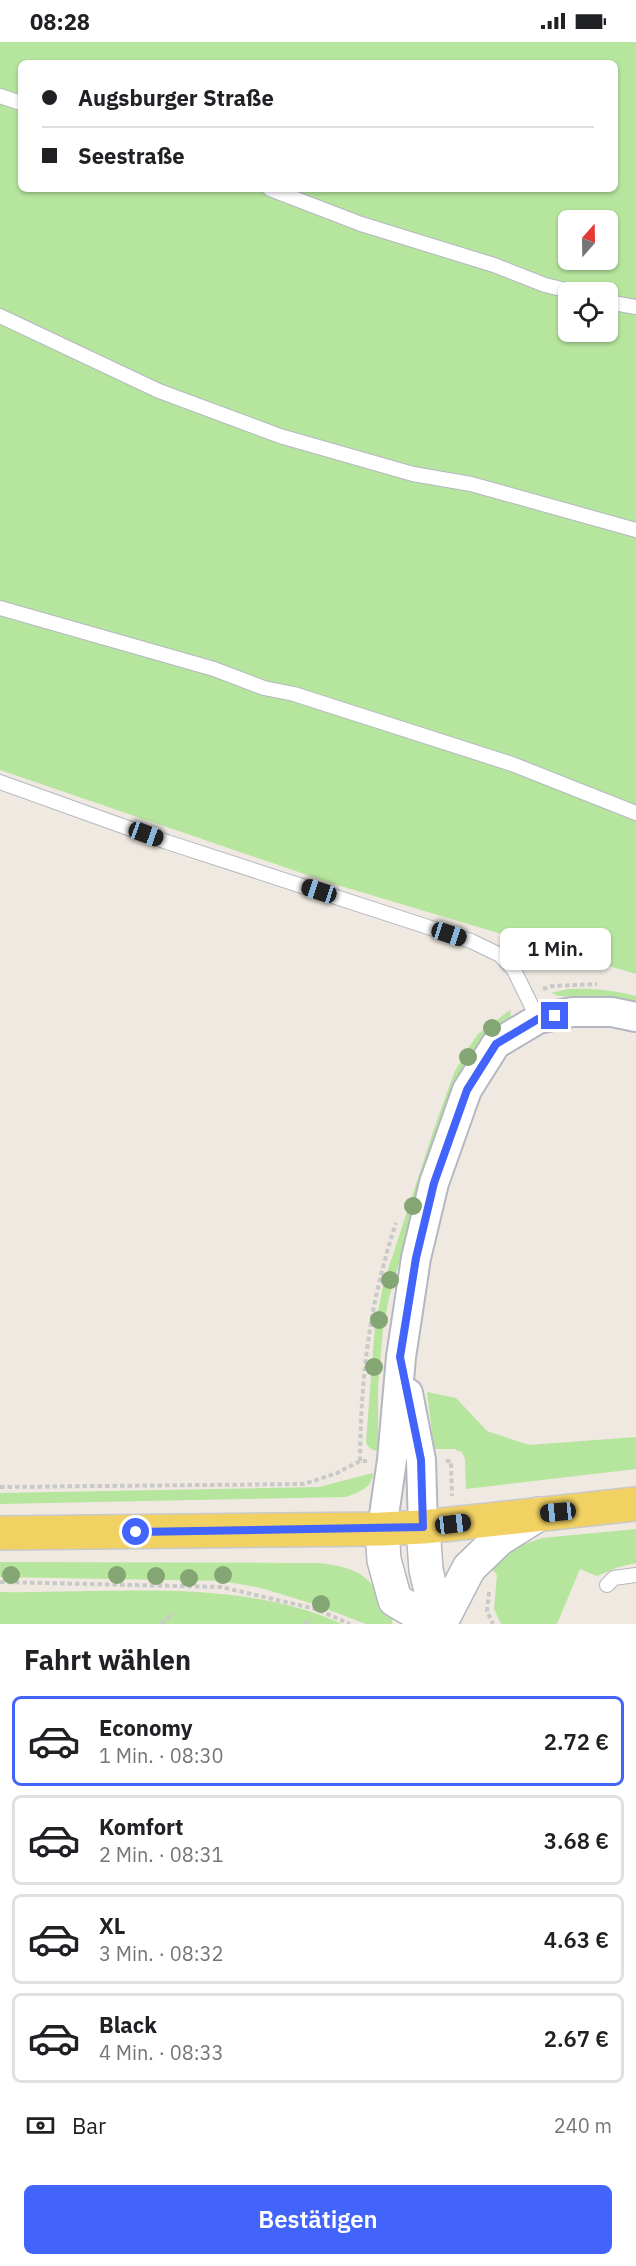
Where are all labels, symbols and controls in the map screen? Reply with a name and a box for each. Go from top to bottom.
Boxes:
text: 08:28 [30,7,90,36]
text: Augsburger Straße [78,83,274,112]
text: Seestraße [78,141,185,170]
north arrow [558,210,618,270]
map controls [558,210,618,342]
button: locate [558,282,618,342]
car [126,819,166,849]
car [299,877,339,905]
car [429,920,469,948]
callout: 1 Min. [500,929,610,971]
text: 1 Min. [527,935,584,962]
route end [541,1002,568,1029]
car [539,1501,577,1523]
car [434,1513,472,1535]
route start [122,1518,149,1545]
text: Fahrt wählen [24,1642,191,1677]
text: Economy [99,1713,193,1742]
icon: car [27,1714,81,1768]
text: 2.72 € [544,1727,609,1756]
text: 1 Min. · 08:30 [99,1742,224,1769]
text: Komfort [99,1812,184,1841]
icon: car [27,1813,81,1867]
text: 3.68 € [544,1826,609,1855]
text: 2 Min. · 08:31 [99,1841,224,1868]
text: XL [99,1911,125,1940]
icon: car [27,1912,81,1966]
text: 4.63 € [544,1925,609,1954]
text: 3 Min. · 08:32 [99,1940,224,1967]
text: Black [99,2010,157,2039]
icon: car [27,2011,81,2065]
text: 2.67 € [544,2024,609,2053]
text: 4 Min. · 08:33 [99,2039,224,2066]
icon: cash [24,2109,57,2142]
text: Bar [72,2111,106,2140]
text: 240 m [554,2112,612,2139]
button: Bestätigen [24,2185,612,2254]

